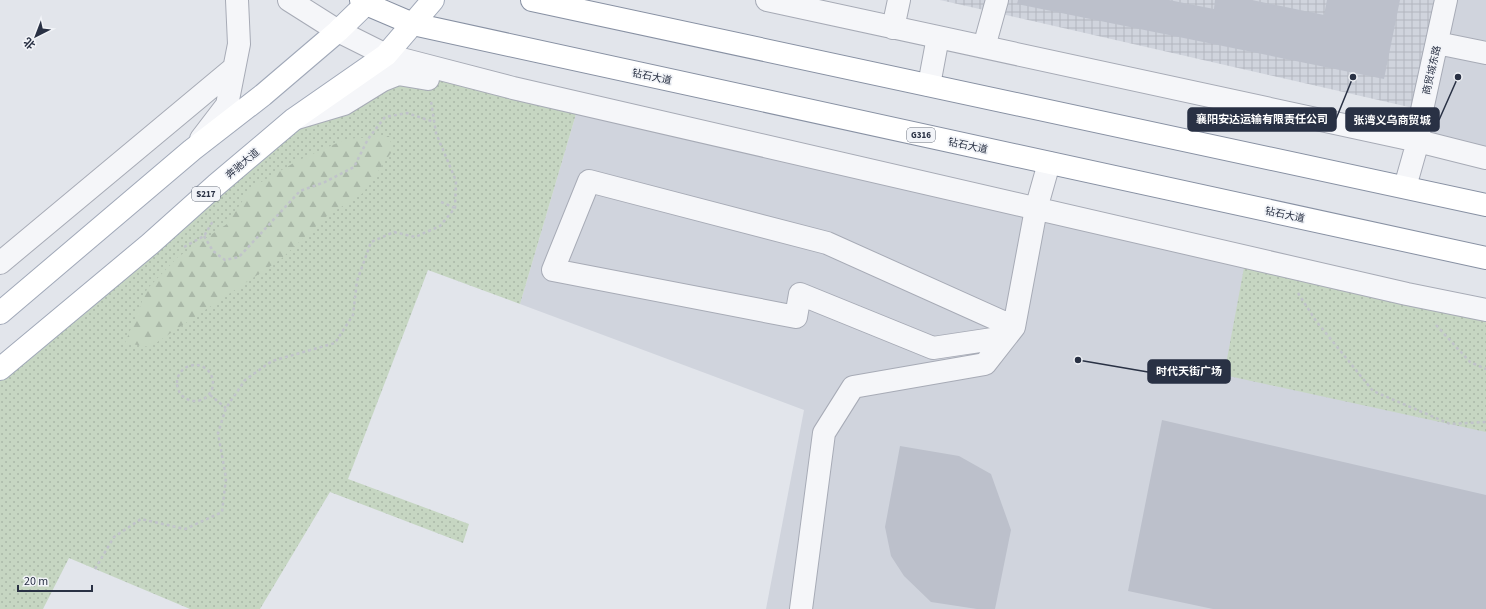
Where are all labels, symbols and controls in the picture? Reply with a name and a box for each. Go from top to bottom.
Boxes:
north arrow [16,16,56,56]
text: 北 [21,34,39,52]
street label: 商贸城东路 [1420,44,1444,96]
street label: 钻石大道 [631,66,673,88]
callout: 襄阳安达运输有限责任公司 [1188,108,1336,131]
callout: 张湾义乌商贸城 [1346,108,1439,131]
text: 襄阳安达运输有限责任公司 [1196,112,1328,127]
text: 张湾义乌商贸城 [1354,113,1431,128]
road number: G316 [907,128,935,142]
street label: 钻石大道 [947,135,989,157]
street label: 奔驰大道 [223,146,262,182]
road number: S217 [192,187,220,201]
street label: 钻石大道 [1264,204,1306,226]
callout: 时代天街广场 [1148,360,1230,383]
text: 时代天街广场 [1156,364,1222,379]
scale bar [18,567,92,593]
text: 20 m [24,573,48,590]

